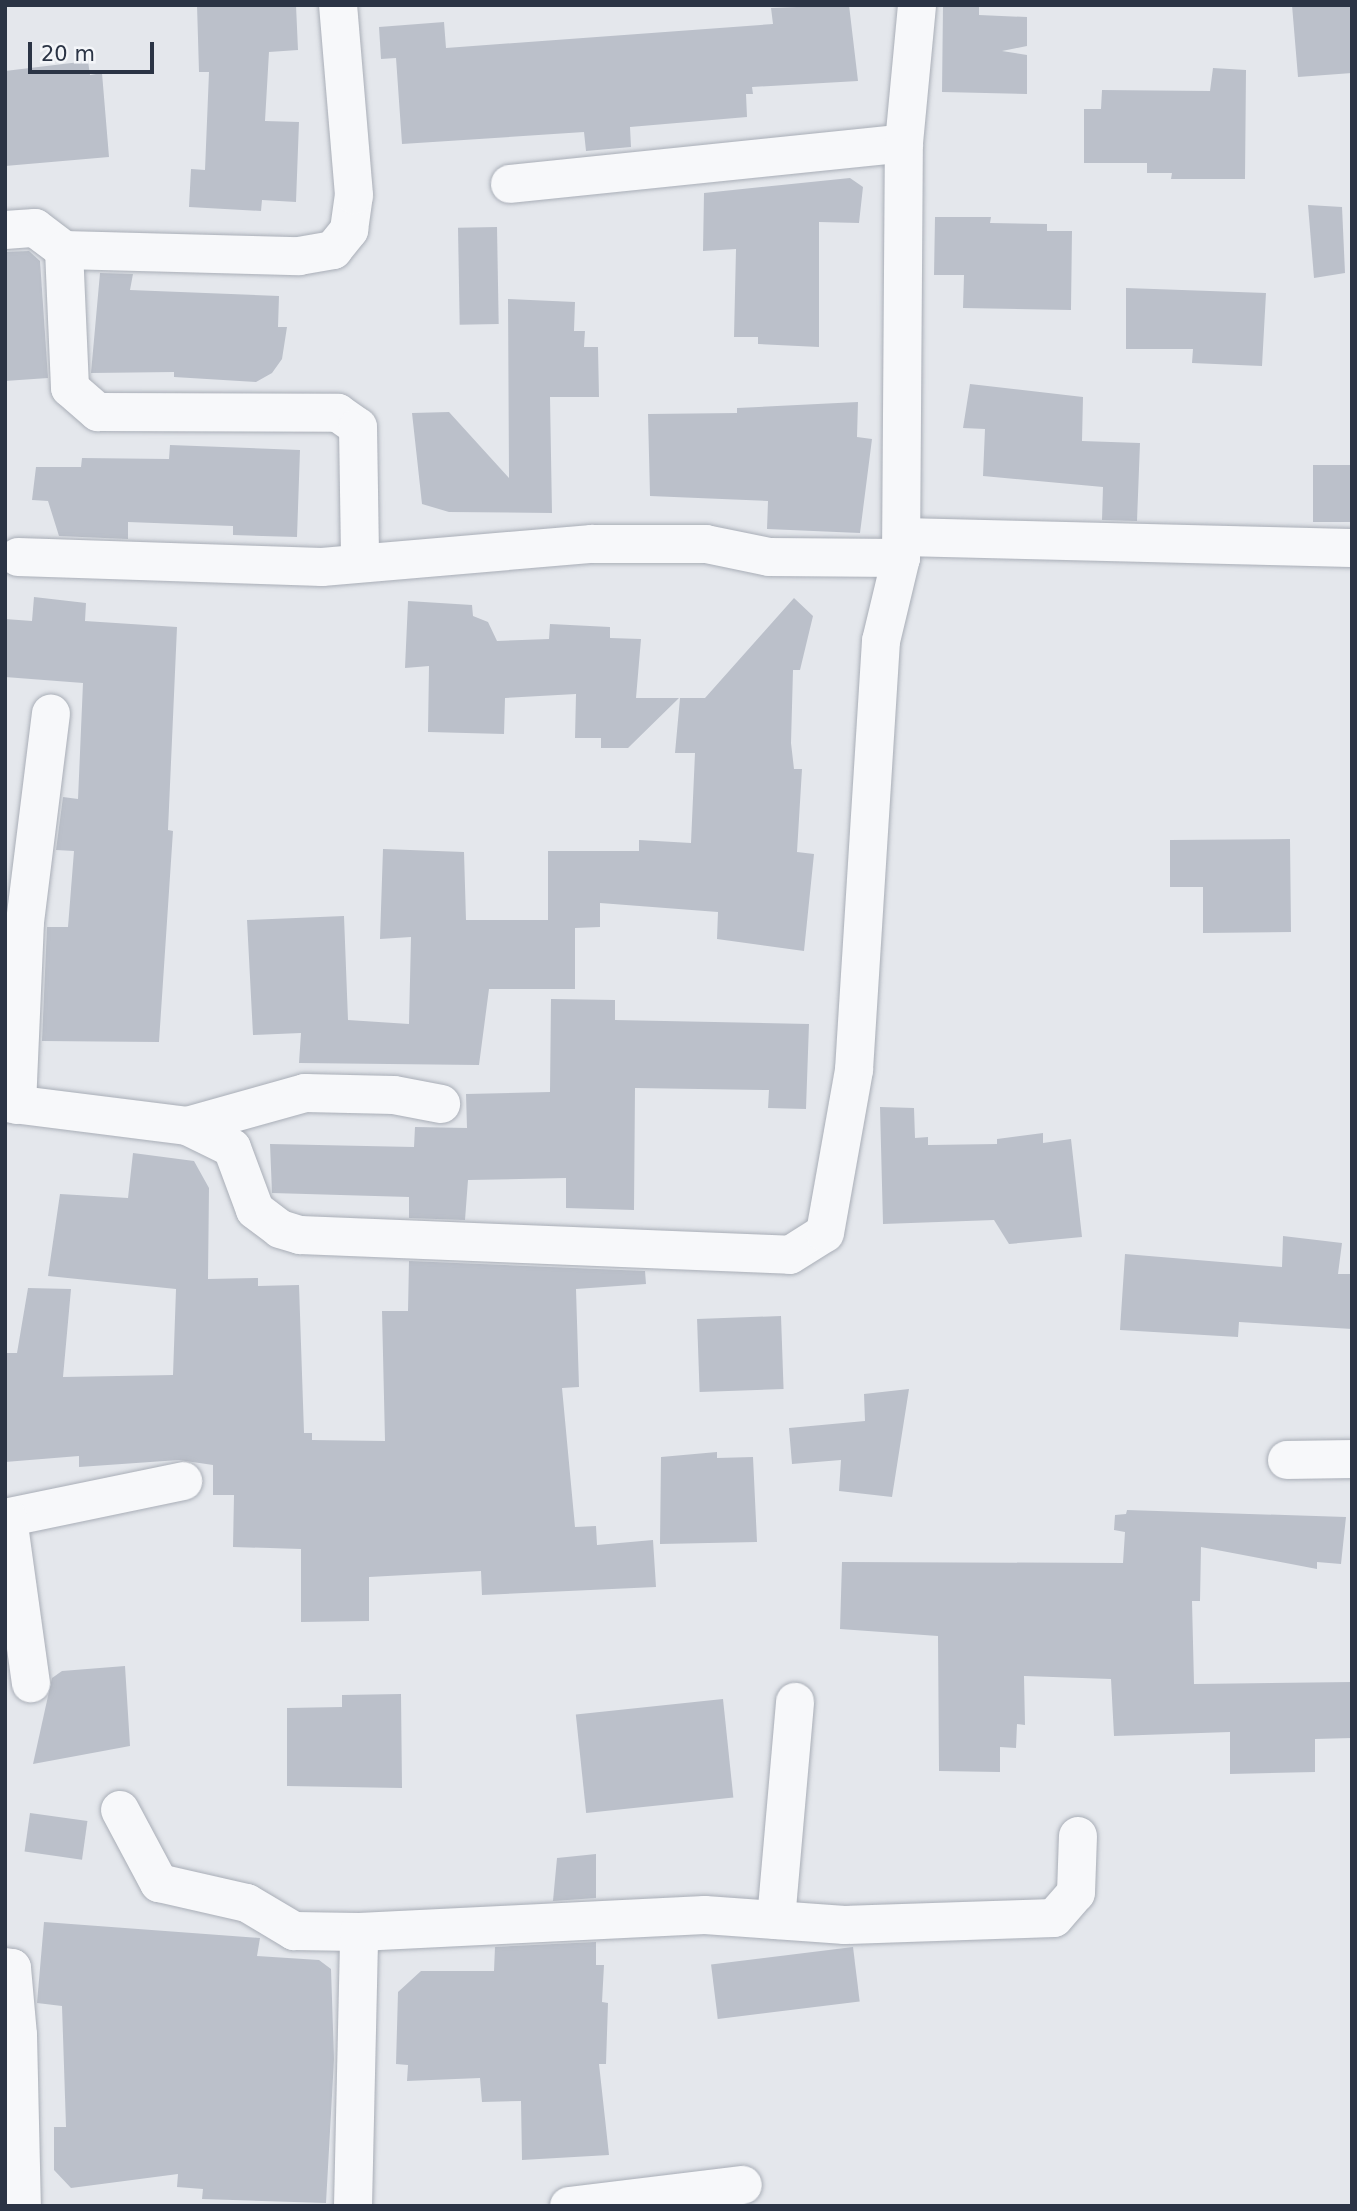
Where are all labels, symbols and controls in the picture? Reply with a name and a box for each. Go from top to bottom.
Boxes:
scale bar [32,28,158,72]
text: 20 m [41,42,95,66]

